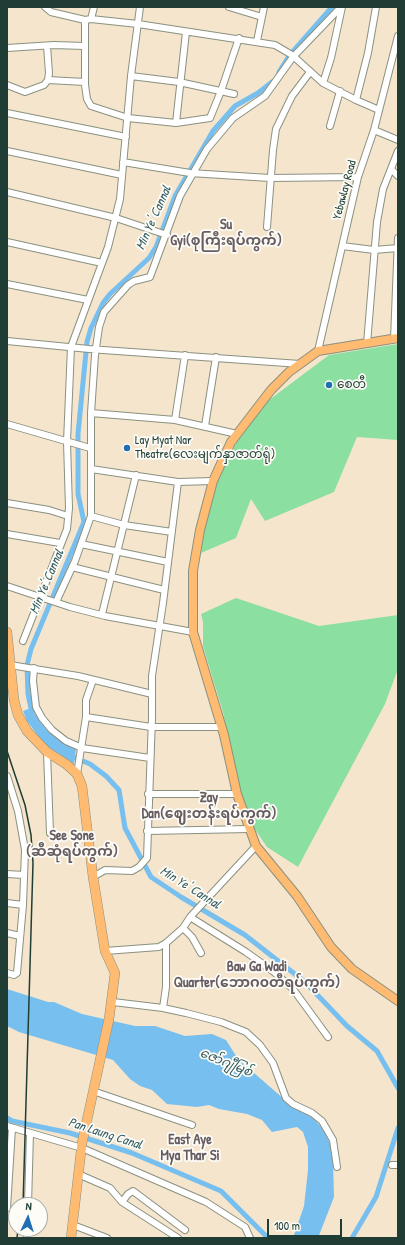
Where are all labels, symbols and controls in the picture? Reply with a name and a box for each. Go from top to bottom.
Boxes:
street label: Yebawlay Road [330,159,360,221]
water label: Min Ye' Cannal [133,184,175,252]
district label: Su Gyi(စုကြီးရပ်ကွက်) [170,217,282,250]
place label: စေတီ [337,378,366,392]
marker: စေတီ [324,380,334,390]
place label: Lay Myat Nar Theatre(လေးမျက်နှာဇာတ်ရုံ) [135,434,275,462]
marker: Lay Myat Nar Theatre(လေးမျက်နှာဇာတ်ရုံ) [122,443,132,453]
water label: Min Ye' Cannal [27,548,67,616]
district label: Zay Dan(ဈေးတန်းရပ်ကွက်) [142,790,276,822]
district label: See Sone (ဆီဆုံရပ်ကွက်) [26,828,118,860]
water label: Min Ye' Cannal [157,863,223,913]
district label: Baw Ga Wadi Quarter(ဘောဂ၀တီရပ်ကွက်) [174,959,340,992]
water label: ဇော်ဂျီမြစ် [197,1045,255,1081]
water label: Pan Laung Canal [66,1115,144,1153]
district label: East Aye Mya Thar Si [160,1132,220,1164]
north arrow [8,1197,48,1237]
text: N [25,1199,32,1213]
scale bar [269,1211,344,1237]
text: 100 m [274,1217,300,1234]

